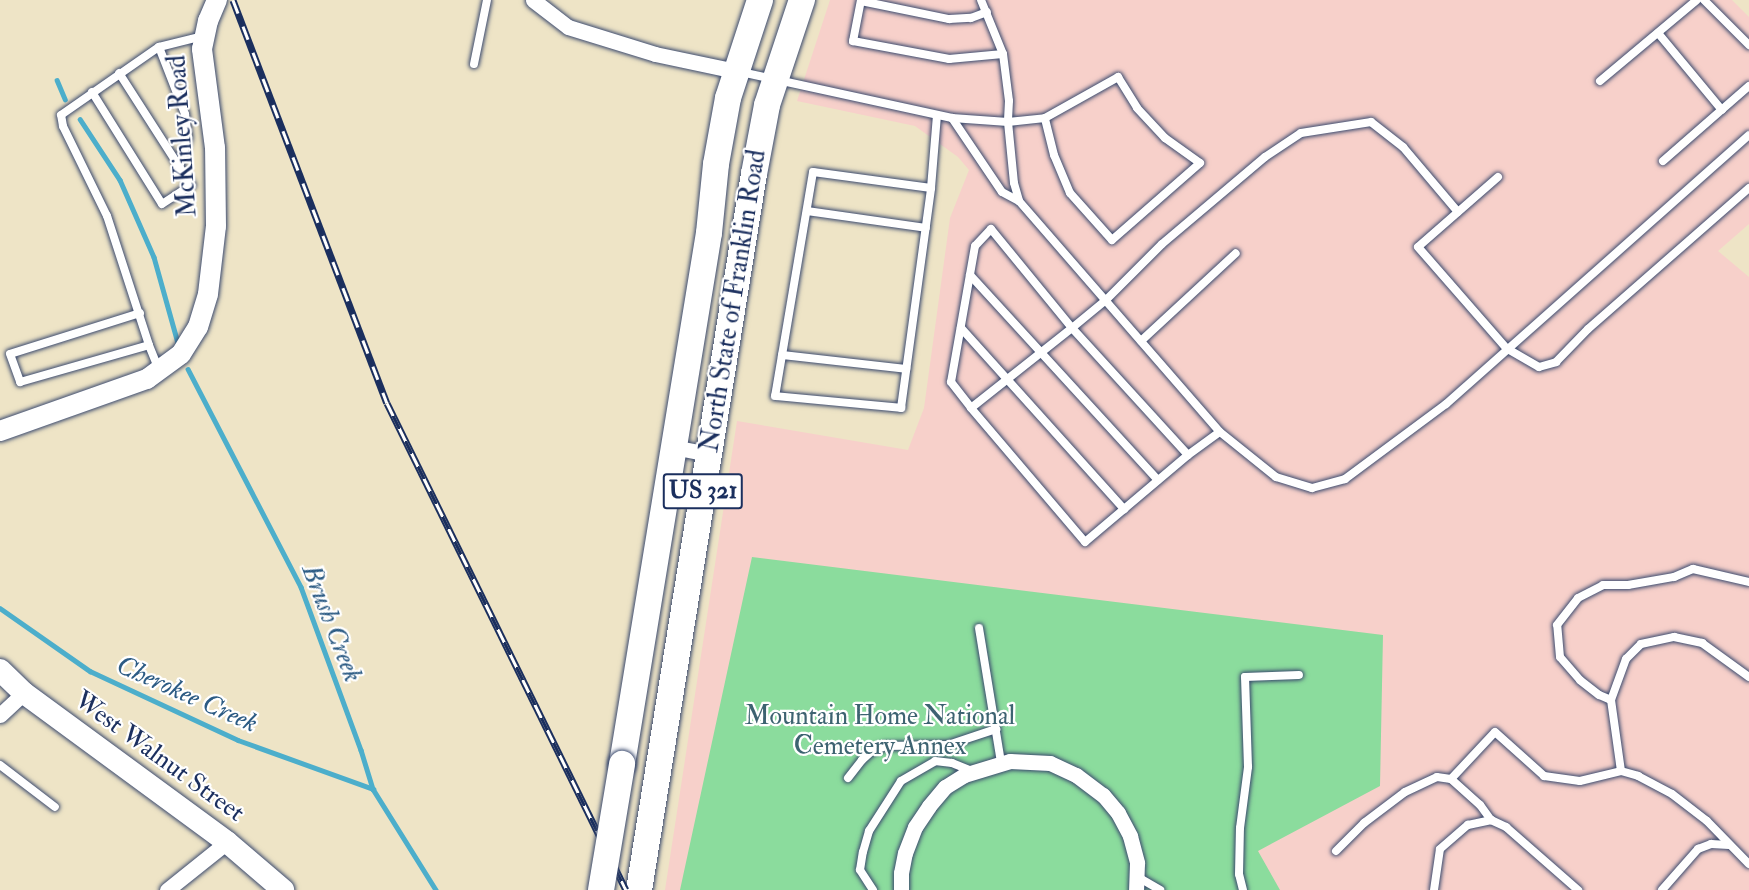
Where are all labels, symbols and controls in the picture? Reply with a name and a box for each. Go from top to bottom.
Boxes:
street label: McKinley Road [162,54,204,218]
street label: North State of Franklin Road [695,147,773,455]
road number: US 321 [662,470,744,512]
water label: Brush Creek [295,560,369,686]
water label: Cherokee Creek [111,648,263,740]
street label: West Walnut Street [68,685,250,829]
park label: Mountain Home National Cemetery Annex [745,701,1015,762]

